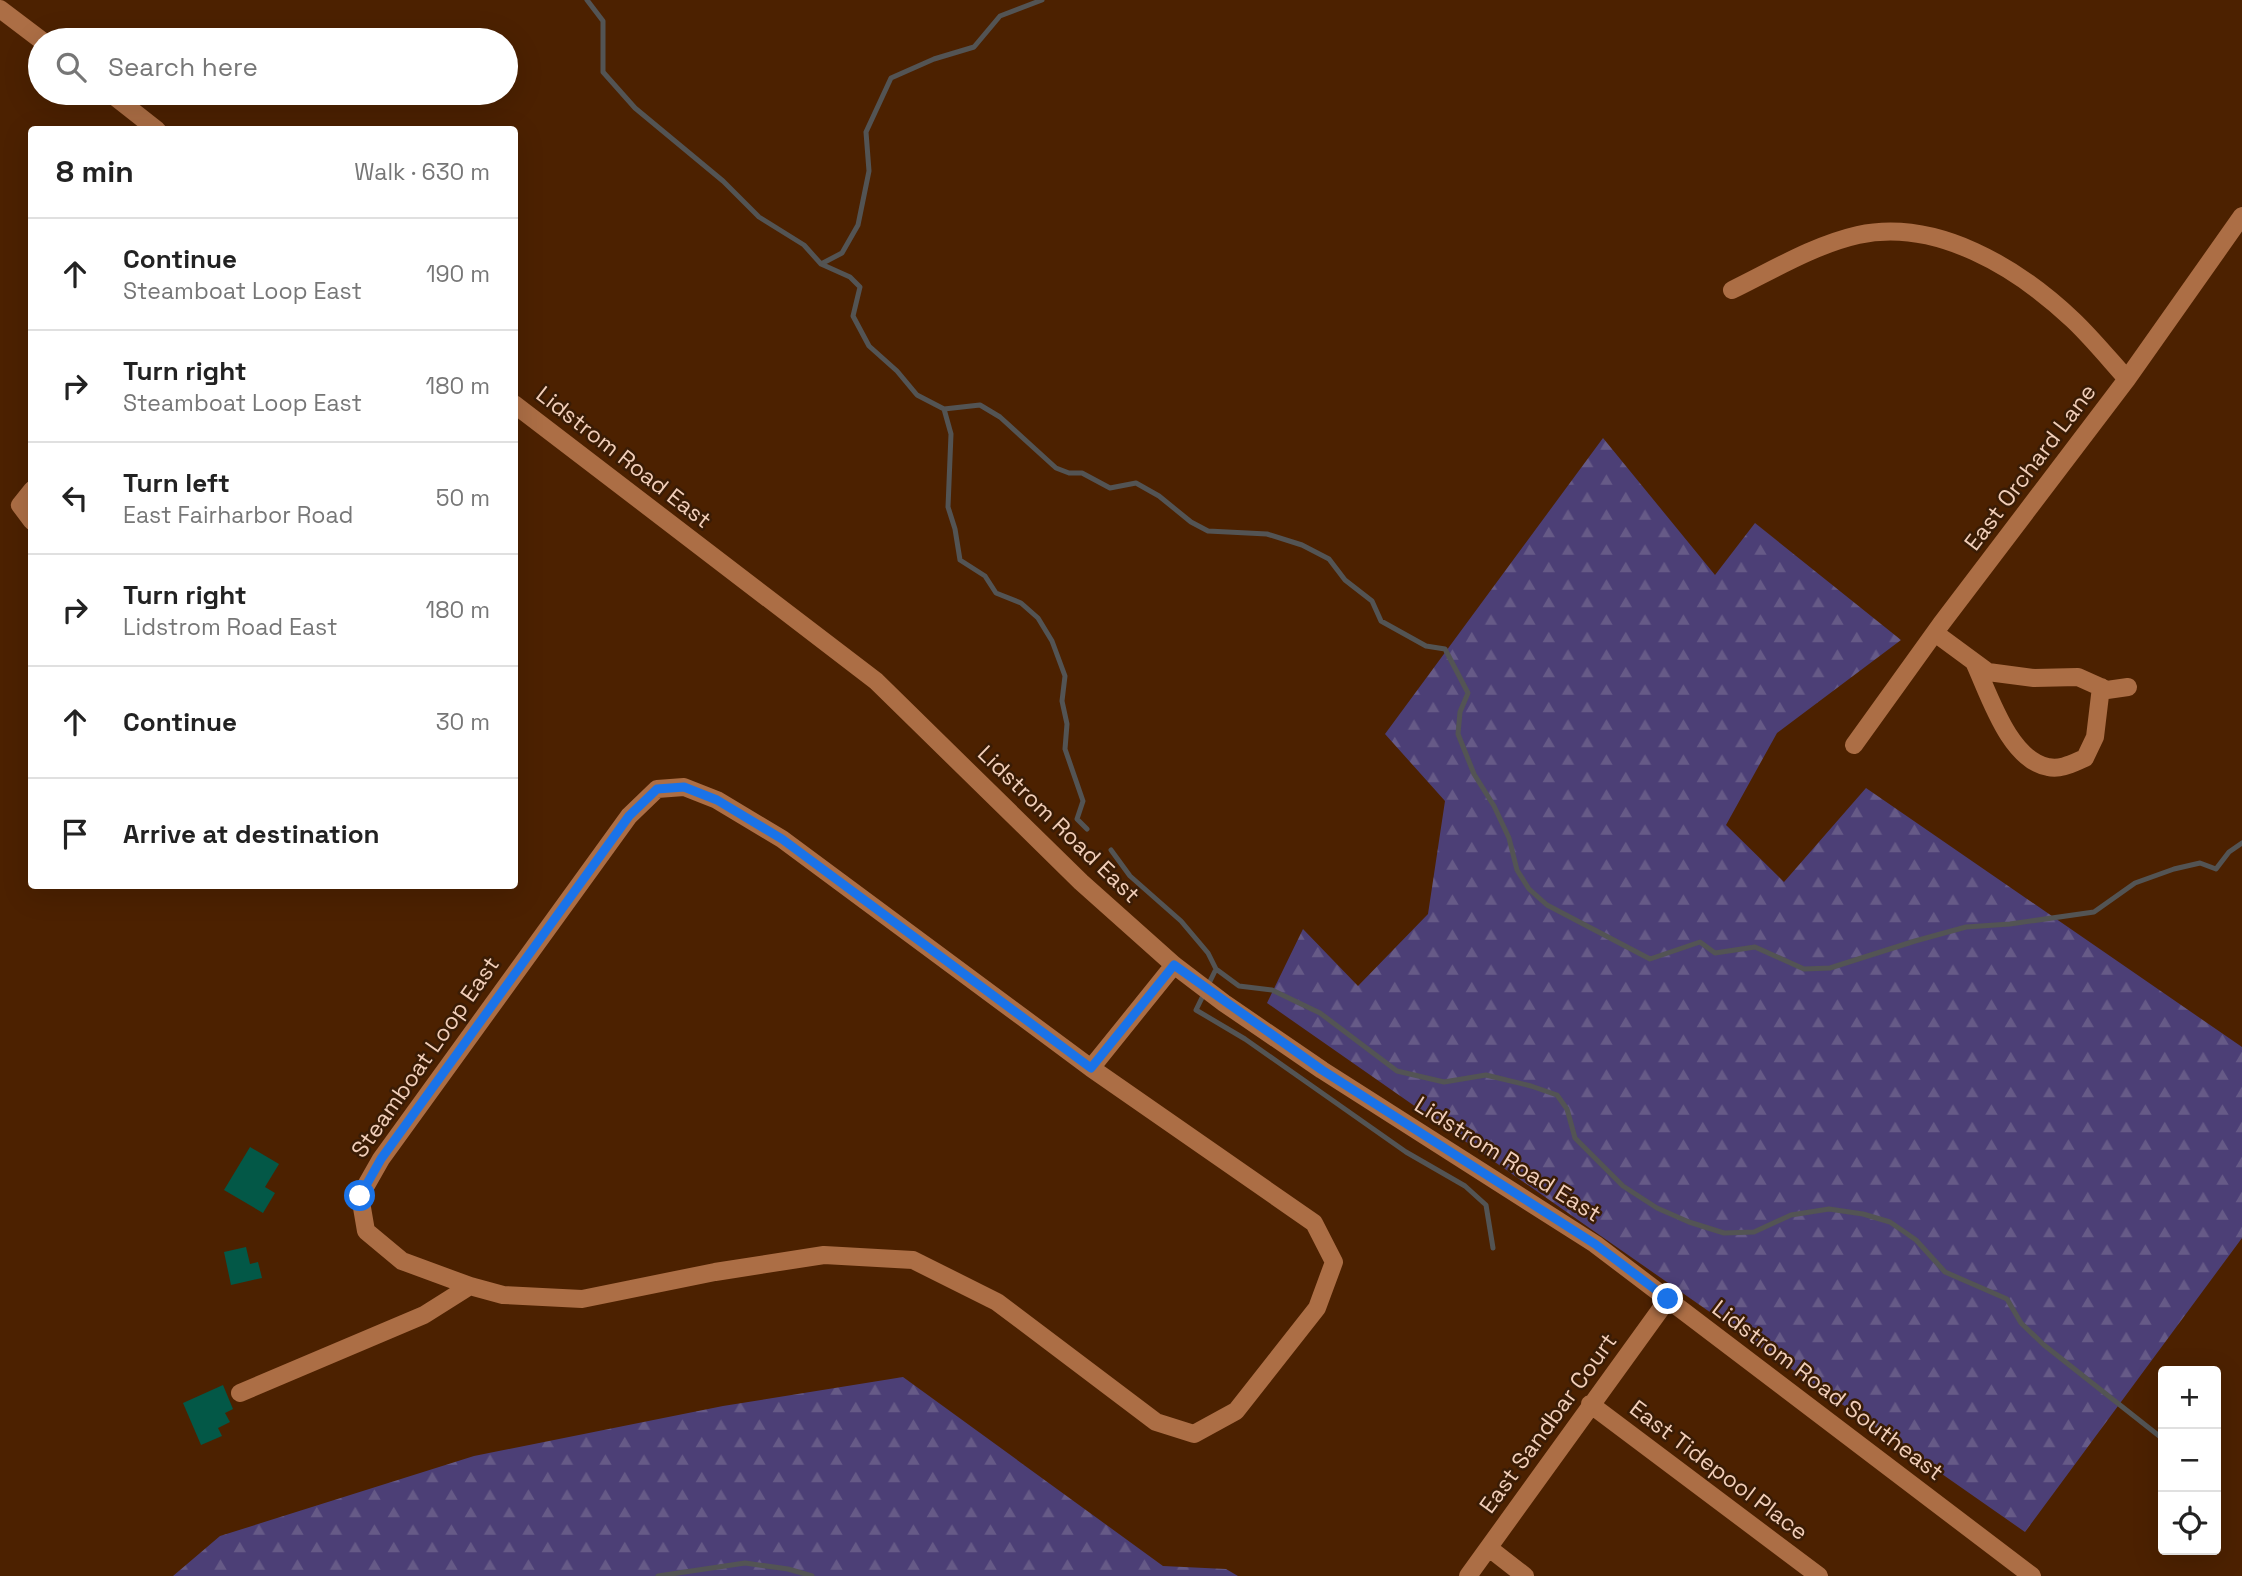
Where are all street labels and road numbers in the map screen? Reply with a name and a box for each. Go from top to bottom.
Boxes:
street label: East Orchard Lane [1957,377,2103,557]
street label: Lidstrom Road East [530,379,718,535]
street label: Lidstrom Road East [971,739,1147,909]
street label: Steamboat Loop East [344,950,506,1164]
street label: Lidstrom Road East [1409,1089,1607,1229]
street label: Lidstrom Road Southeast [1706,1293,1950,1487]
street label: East Sandbar Court [1473,1327,1623,1519]
street label: East Tidepool Place [1624,1393,1814,1547]

